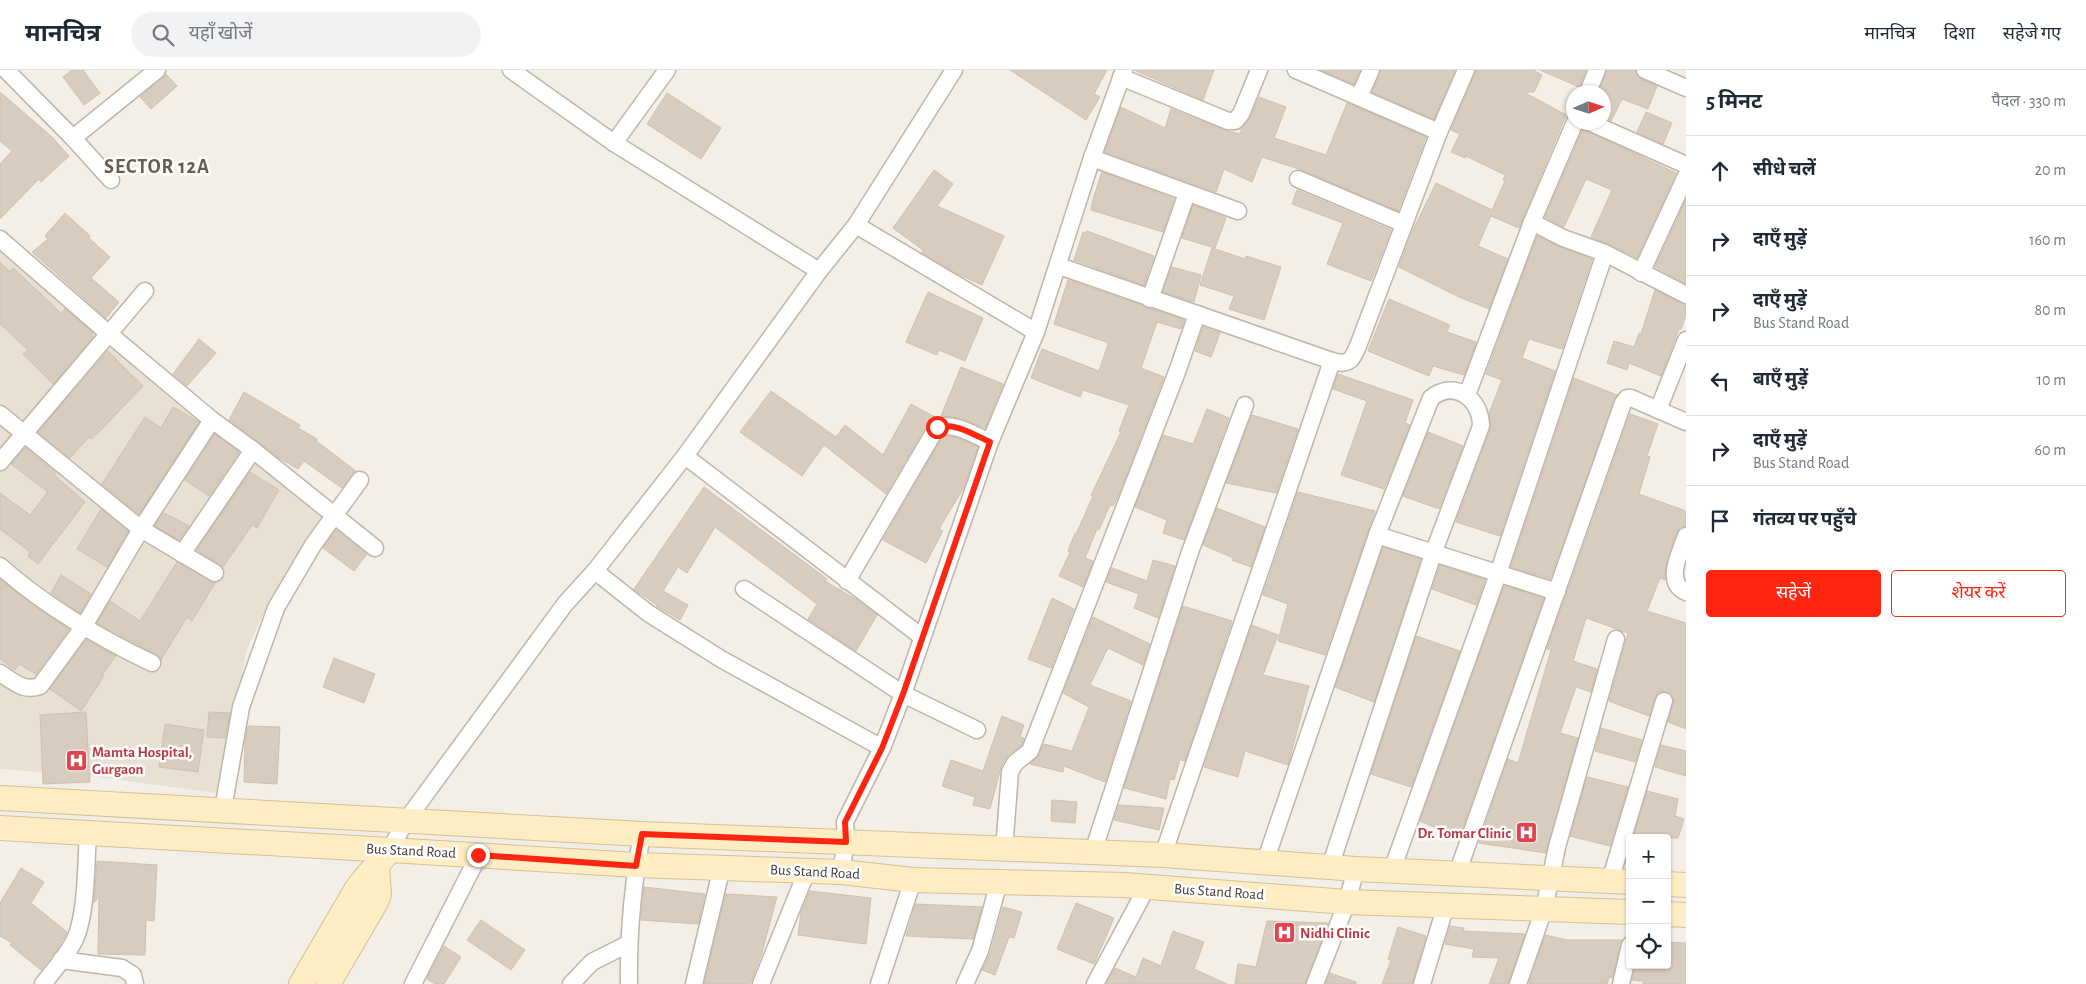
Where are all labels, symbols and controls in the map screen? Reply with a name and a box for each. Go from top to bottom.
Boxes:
search box [131,12,481,57]
icon: search [149,21,177,49]
text: मानचित्र [25,22,101,46]
text: यहाँ खोजें [189,24,252,43]
text: मानचित्र [1864,25,1916,43]
text: दिशा [1944,25,1975,43]
text: सहेजे गए [2003,25,2061,43]
north arrow [1566,85,1611,130]
text: 5 मिनट [1706,91,1762,112]
text: पैदल · 330 m [1992,93,2066,109]
district label: SECTOR 12A [104,157,210,177]
icon: ahead [1706,157,1734,185]
text: सीधे चलें [1753,160,1816,179]
text: 20 m [2035,162,2066,178]
icon: right [1706,227,1734,255]
text: दाएँ मुड़ें [1753,230,1807,249]
text: 160 m [2029,232,2066,248]
text: दाएँ मुड़ें [1753,291,1807,310]
icon: right [1706,297,1734,325]
text: 80 m [2035,302,2066,318]
text: Bus Stand Road [1753,315,1849,331]
icon: left [1706,367,1734,395]
text: बाएँ मुड़ें [1753,370,1808,389]
text: 10 m [2037,372,2066,388]
route start [926,416,949,439]
text: दाएँ मुड़ें [1753,431,1807,450]
icon: right [1706,437,1734,465]
text: 60 m [2035,442,2066,458]
text: Bus Stand Road [1753,455,1849,471]
icon: arrive [1706,507,1734,535]
text: गंतव्य पर पहुँचे [1753,510,1856,529]
button: सहेजें [1706,570,1881,617]
button: शेयर करें [1891,570,2066,617]
place label: Mamta Hospital, Gurgaon [92,745,192,777]
hospital icon: Mamta Hospital, Gurgaon [64,749,88,773]
hospital icon: Dr. Tomar Clinic [1515,821,1539,845]
place label: Dr. Tomar Clinic [1417,826,1511,841]
map controls [1626,834,1671,969]
button: + [1626,834,1671,879]
street label: Bus Stand Road [366,841,457,861]
route end [467,844,490,867]
street label: Bus Stand Road [770,862,861,882]
button: − [1626,879,1671,924]
street label: Bus Stand Road [1173,881,1265,903]
hospital icon: Nidhi Clinic [1272,921,1296,945]
button: locate [1626,924,1671,969]
place label: Nidhi Clinic [1300,926,1370,941]

